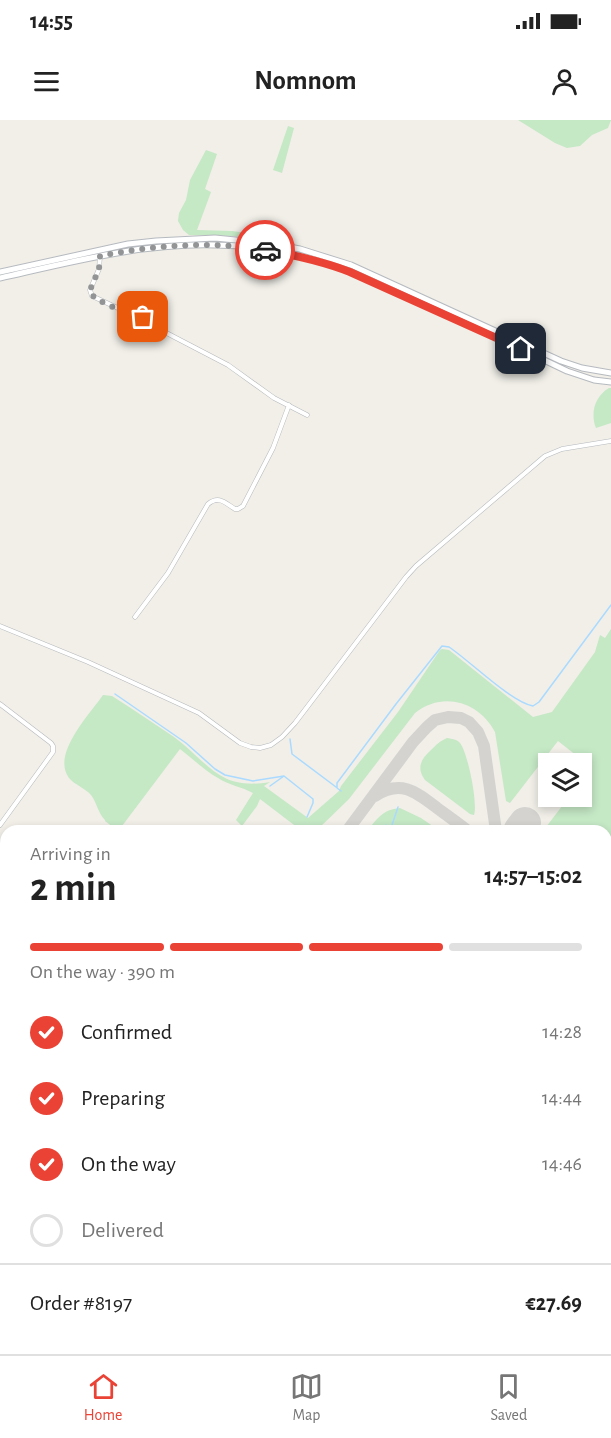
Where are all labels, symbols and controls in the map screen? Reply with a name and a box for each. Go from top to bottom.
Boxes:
text: 14:55 [30,10,73,32]
icon: menu [30,65,63,98]
icon: person [548,65,581,98]
text: Nomnom [254,67,357,94]
courier [235,220,295,280]
icon: car [249,234,282,267]
pin [117,291,168,342]
icon: bag [126,300,159,333]
pin [495,323,546,374]
icon: home [504,332,537,365]
map controls [538,753,592,807]
button: layers [538,753,592,807]
text: Arriving in [30,844,111,864]
text: 14:57–15:02 [485,865,582,887]
text: 2 min [30,869,117,908]
text: On the way · 390 m [30,962,175,982]
icon: check [30,1016,63,1049]
text: Confirmed [81,1021,172,1043]
text: 14:28 [542,1022,582,1042]
icon: check [30,1082,63,1115]
text: Preparing [81,1087,165,1109]
text: 14:44 [542,1088,582,1108]
icon: check [30,1148,63,1181]
text: On the way [81,1153,176,1175]
text: 14:46 [542,1154,582,1174]
text: Delivered [81,1219,164,1241]
text: Order #8197 [30,1292,132,1314]
text: €27.69 [526,1292,582,1314]
tab: Home [84,1370,122,1425]
tab: Map [290,1370,323,1425]
tab: Saved [491,1370,527,1425]

